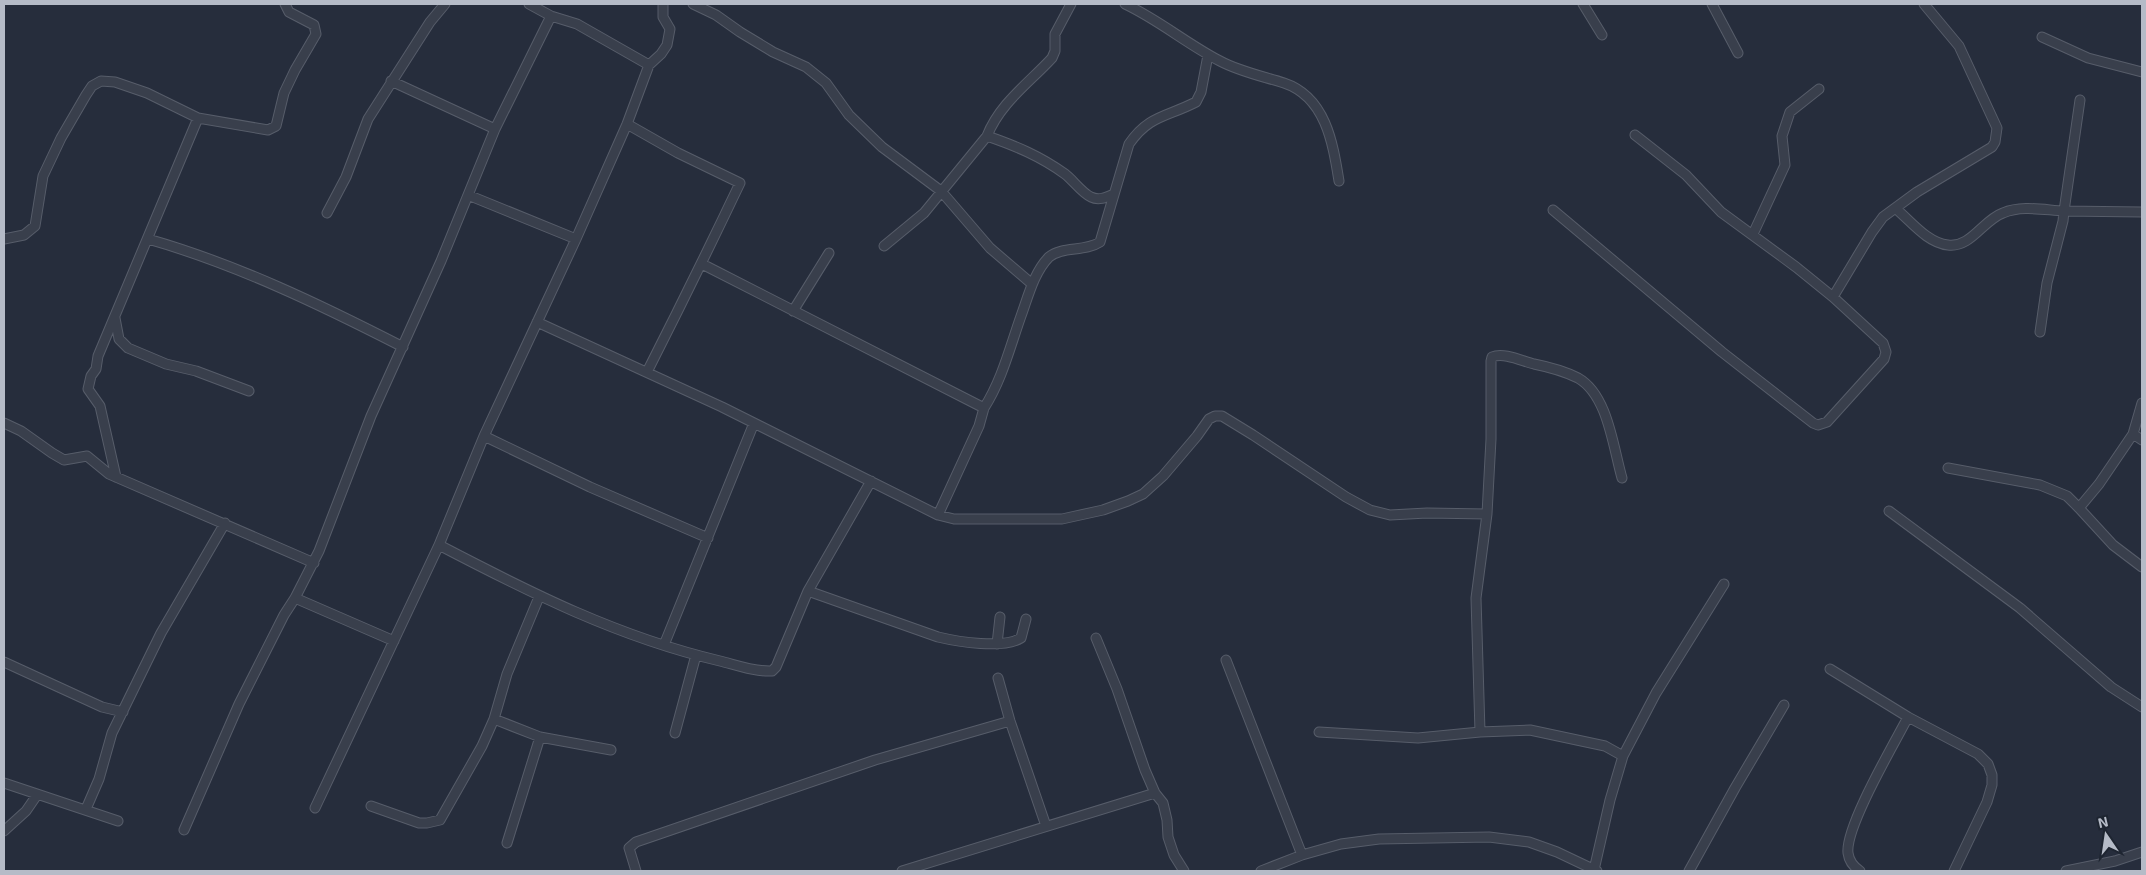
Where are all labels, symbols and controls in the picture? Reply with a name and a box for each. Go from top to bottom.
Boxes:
north arrow [2081,810,2131,860]
text: N [2096,812,2110,831]

